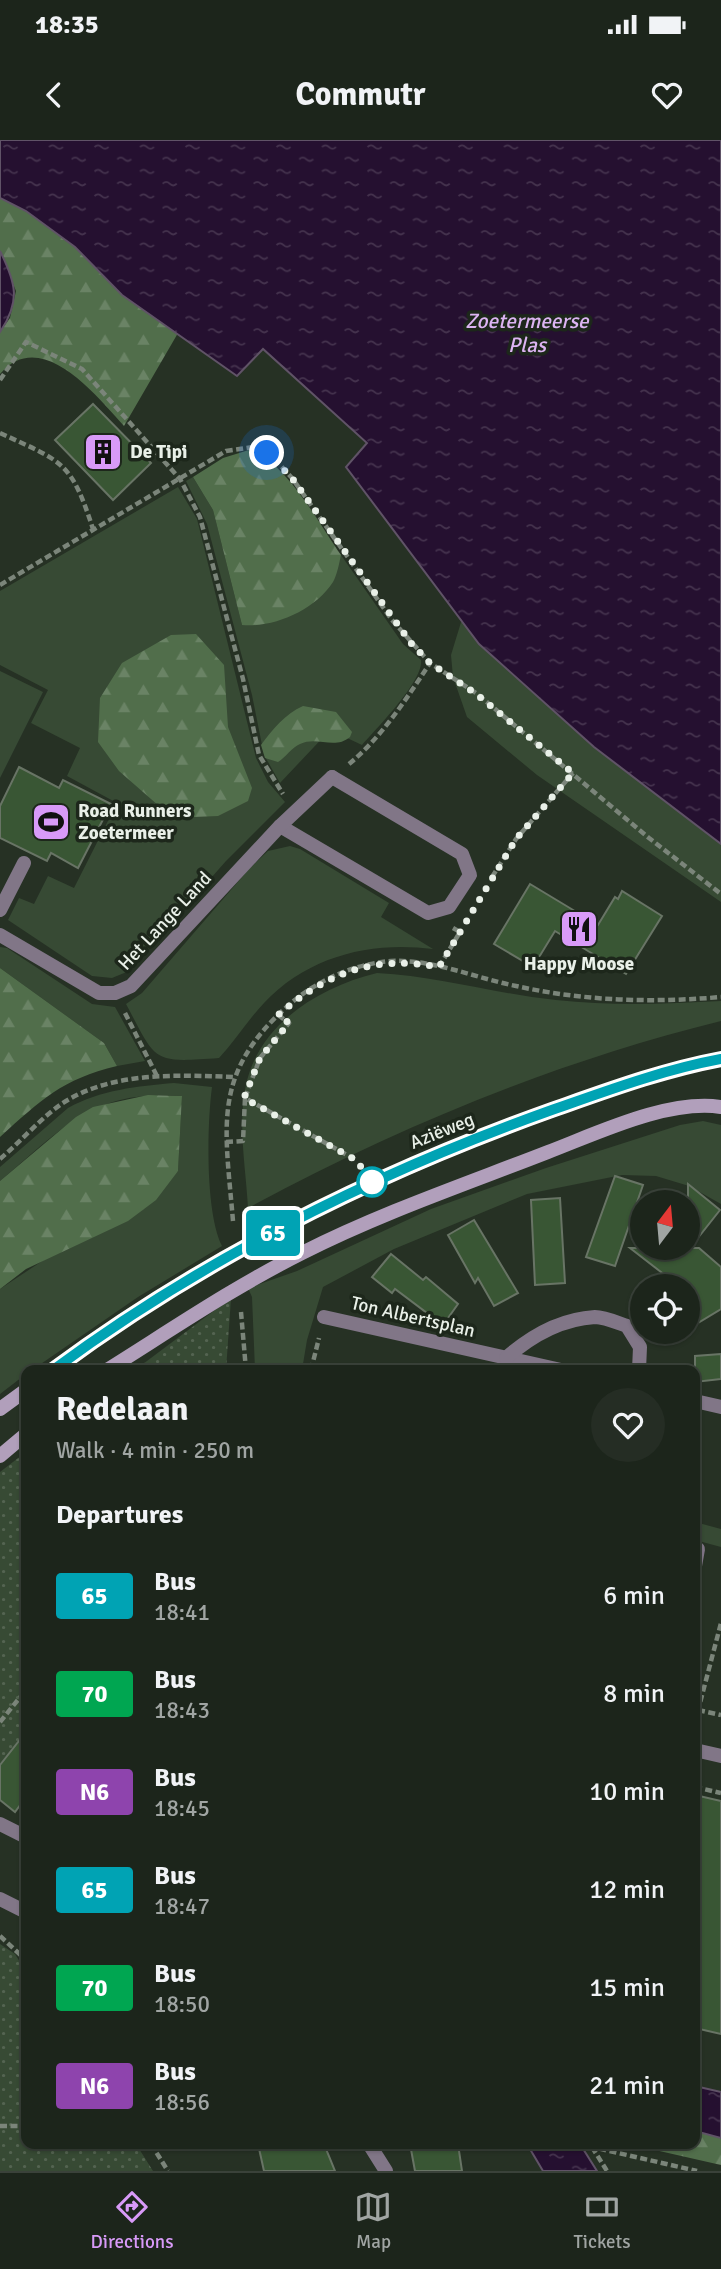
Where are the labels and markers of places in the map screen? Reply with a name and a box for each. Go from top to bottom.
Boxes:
building icon: De Tipi [82,431,124,473]
place label: De Tipi [130,440,188,464]
place label: Road Runners Zoetermeer [78,799,191,845]
sports icon: Road Runners Zoetermeer [30,801,72,843]
restaurant icon: Happy Moose [558,908,600,950]
place label: Happy Moose [524,952,634,976]
unlabelled marker [357,1167,387,1197]

